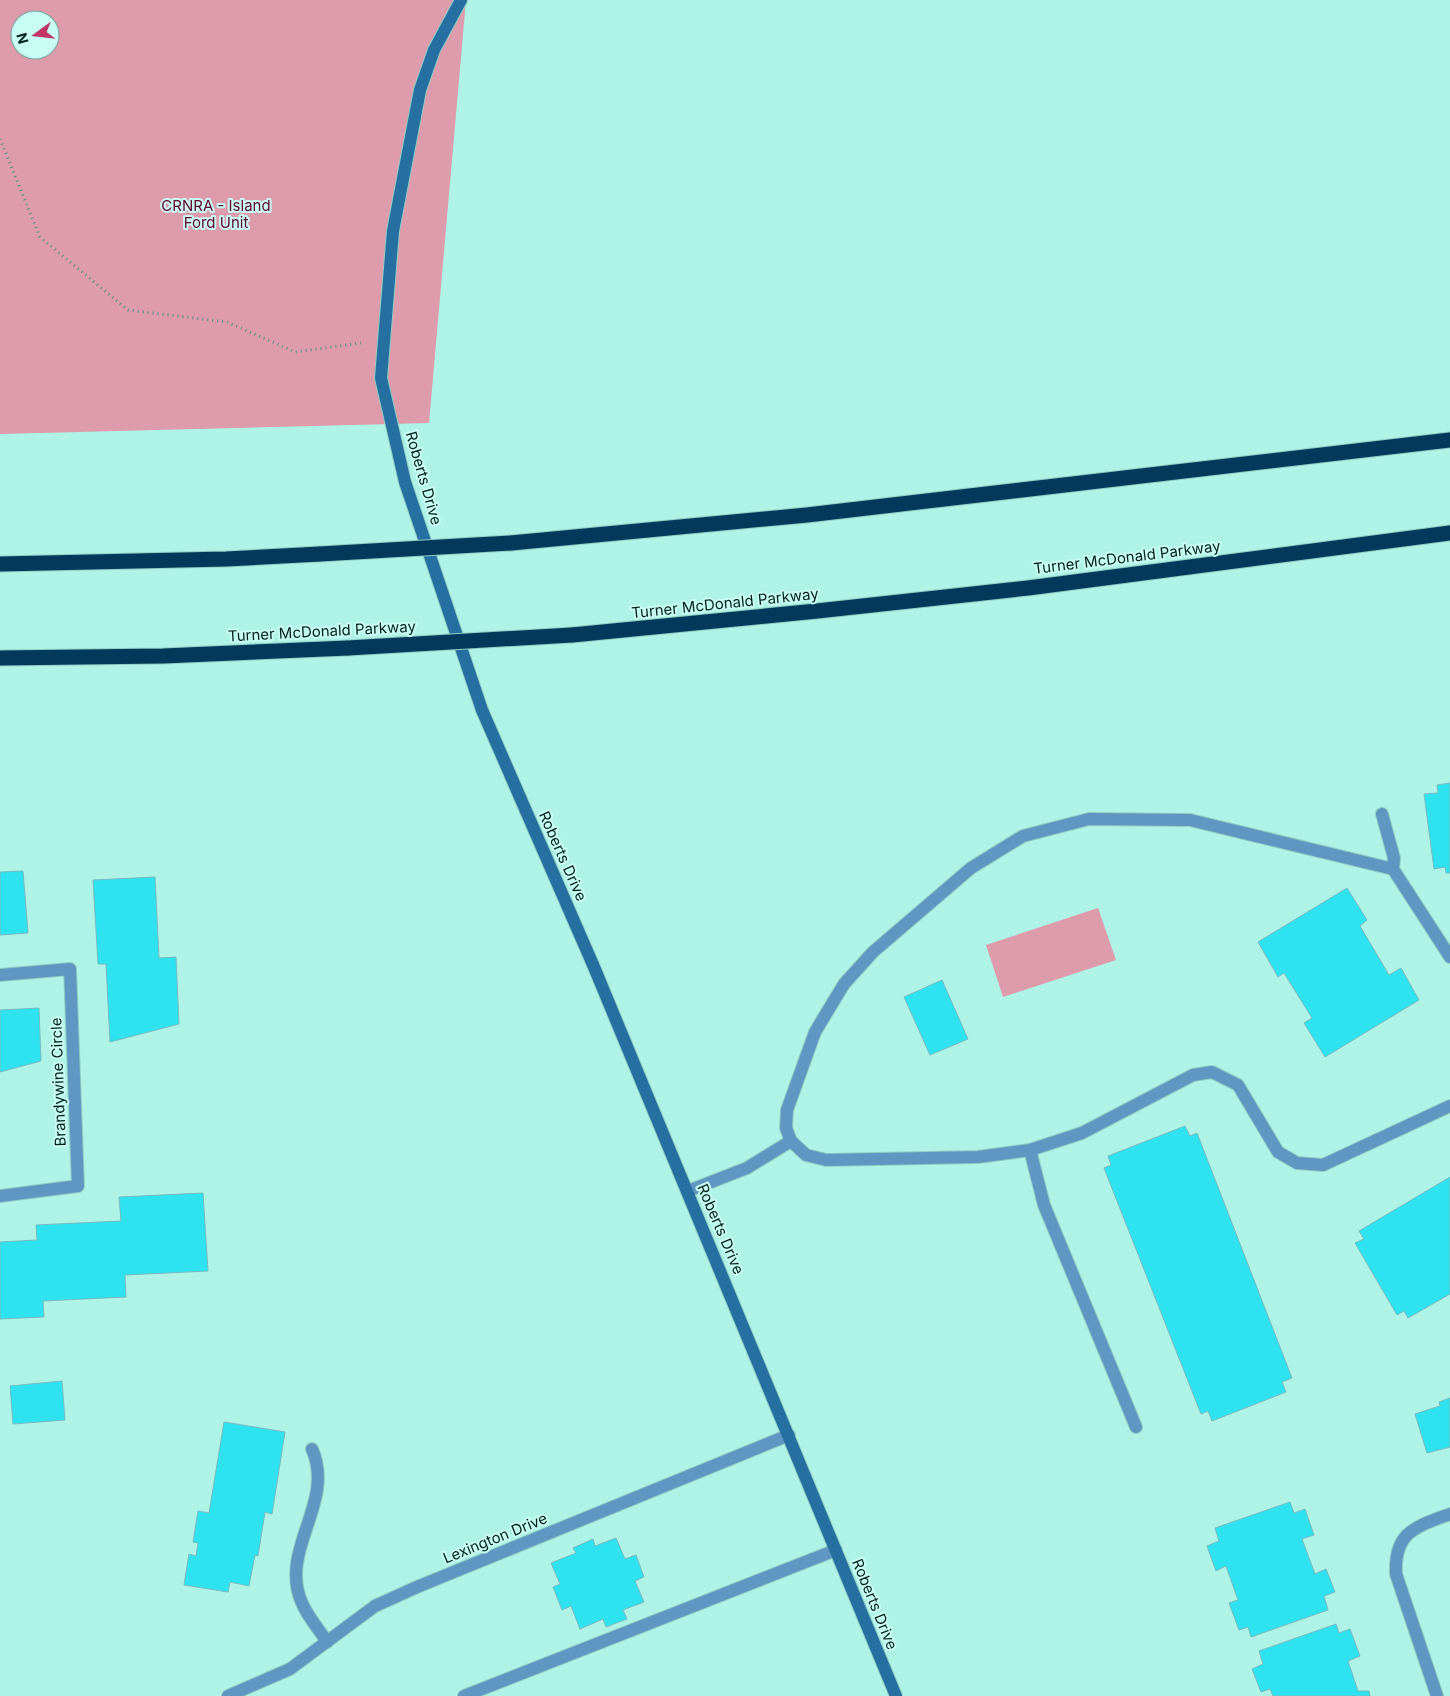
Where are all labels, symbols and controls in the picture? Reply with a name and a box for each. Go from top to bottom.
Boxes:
north arrow [10,10,60,60]
text: N [12,31,32,46]
park label: CRNRA - Island Ford Unit [161,196,271,232]
street label: Roberts Drive [402,429,446,527]
street label: Turner McDonald Parkway [1032,536,1222,578]
street label: Turner McDonald Parkway [630,584,820,622]
street label: Turner McDonald Parkway [228,617,417,645]
street label: Roberts Drive [535,808,591,904]
street label: Brandywine Circle [46,1017,70,1147]
street label: Roberts Drive [693,1181,749,1277]
street label: Lexington Drive [440,1508,550,1568]
street label: Roberts Drive [848,1556,902,1652]

